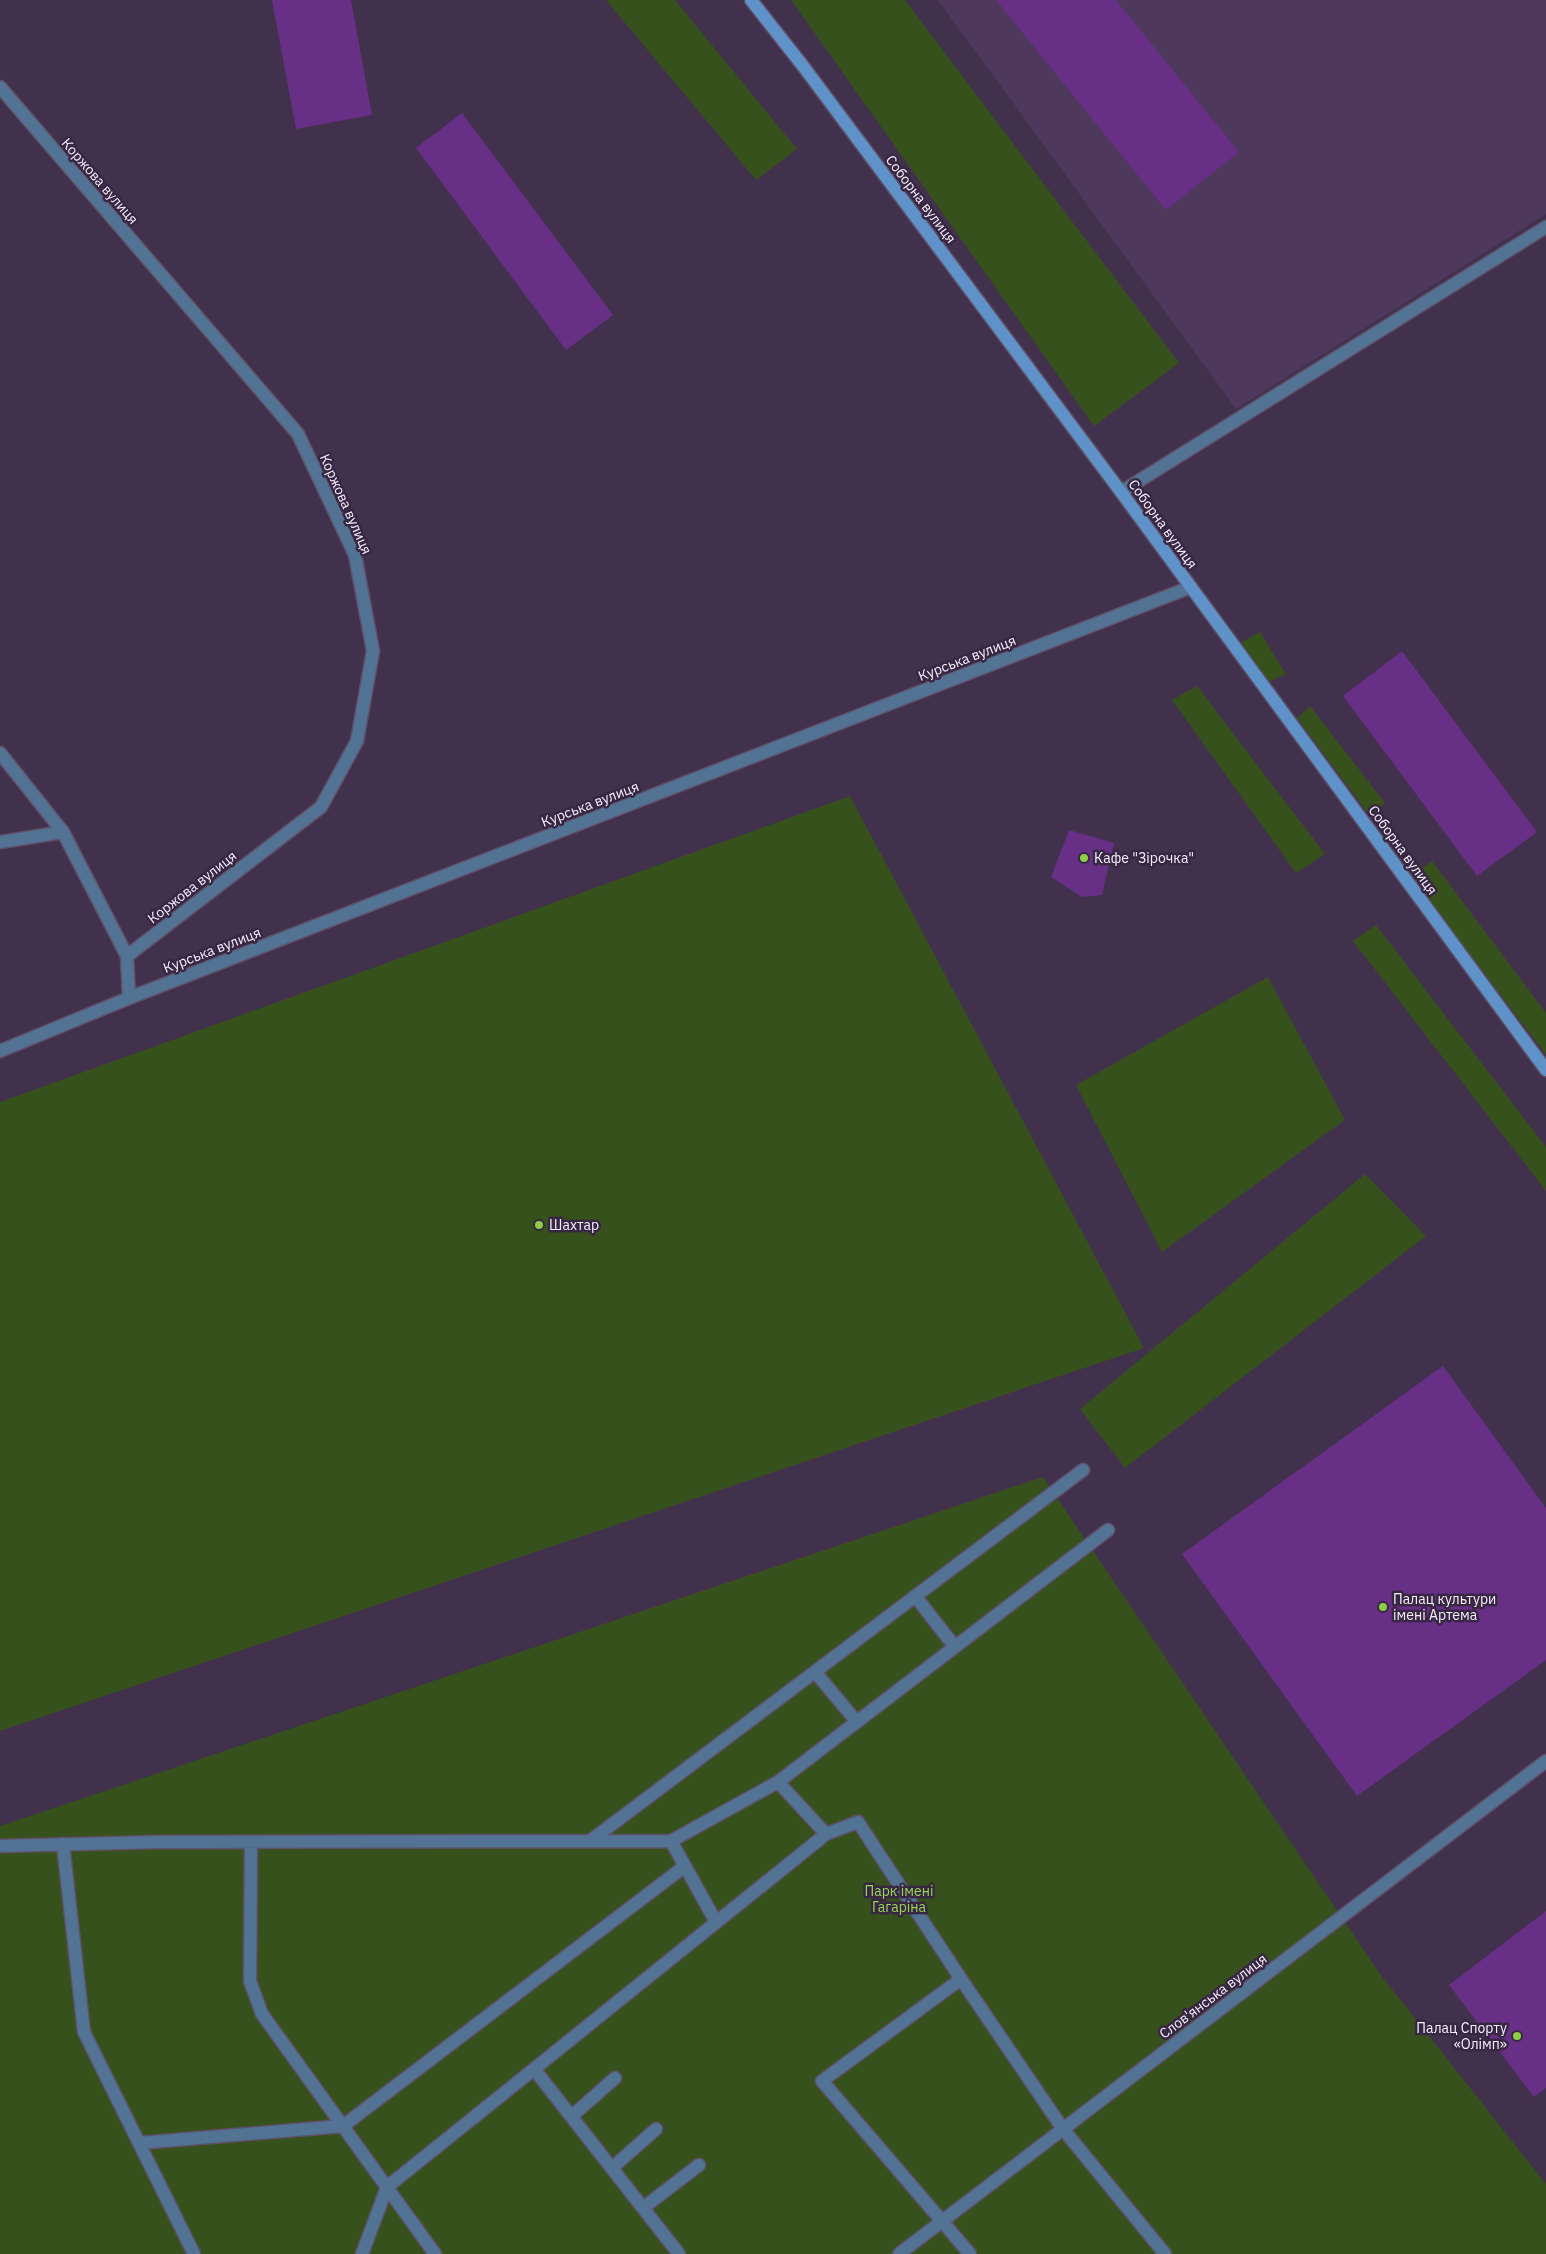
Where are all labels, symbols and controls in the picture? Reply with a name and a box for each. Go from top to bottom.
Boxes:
street label: Коржова вулиця [58,134,142,228]
street label: Соборна вулиця [882,151,960,247]
street label: Коржова вулиця [316,451,376,557]
street label: Соборна вулиця [1125,476,1201,572]
street label: Курська вулиця [916,631,1018,685]
street label: Курська вулиця [539,777,641,831]
street label: Соборна вулиця [1365,802,1441,898]
street label: Коржова вулиця [144,847,240,927]
place label: Кафе "Зірочка" [1094,849,1194,867]
marker: Кафе "Зірочка" [1078,852,1090,864]
street label: Курська вулиця [161,923,263,977]
place label: Шахтар [549,1216,599,1234]
marker: Шахтар [533,1219,545,1231]
place label: Палац культури імені Артема [1393,1590,1496,1624]
marker: Палац культури імені Артема [1377,1601,1389,1613]
park label: Парк імені Гагаріна [865,1882,933,1916]
street label: Слов'янська вулиця [1156,1950,1270,2042]
place label: Палац Спорту «Олімп» [1416,2019,1507,2053]
marker: Палац Спорту «Олімп» [1511,2030,1523,2042]

